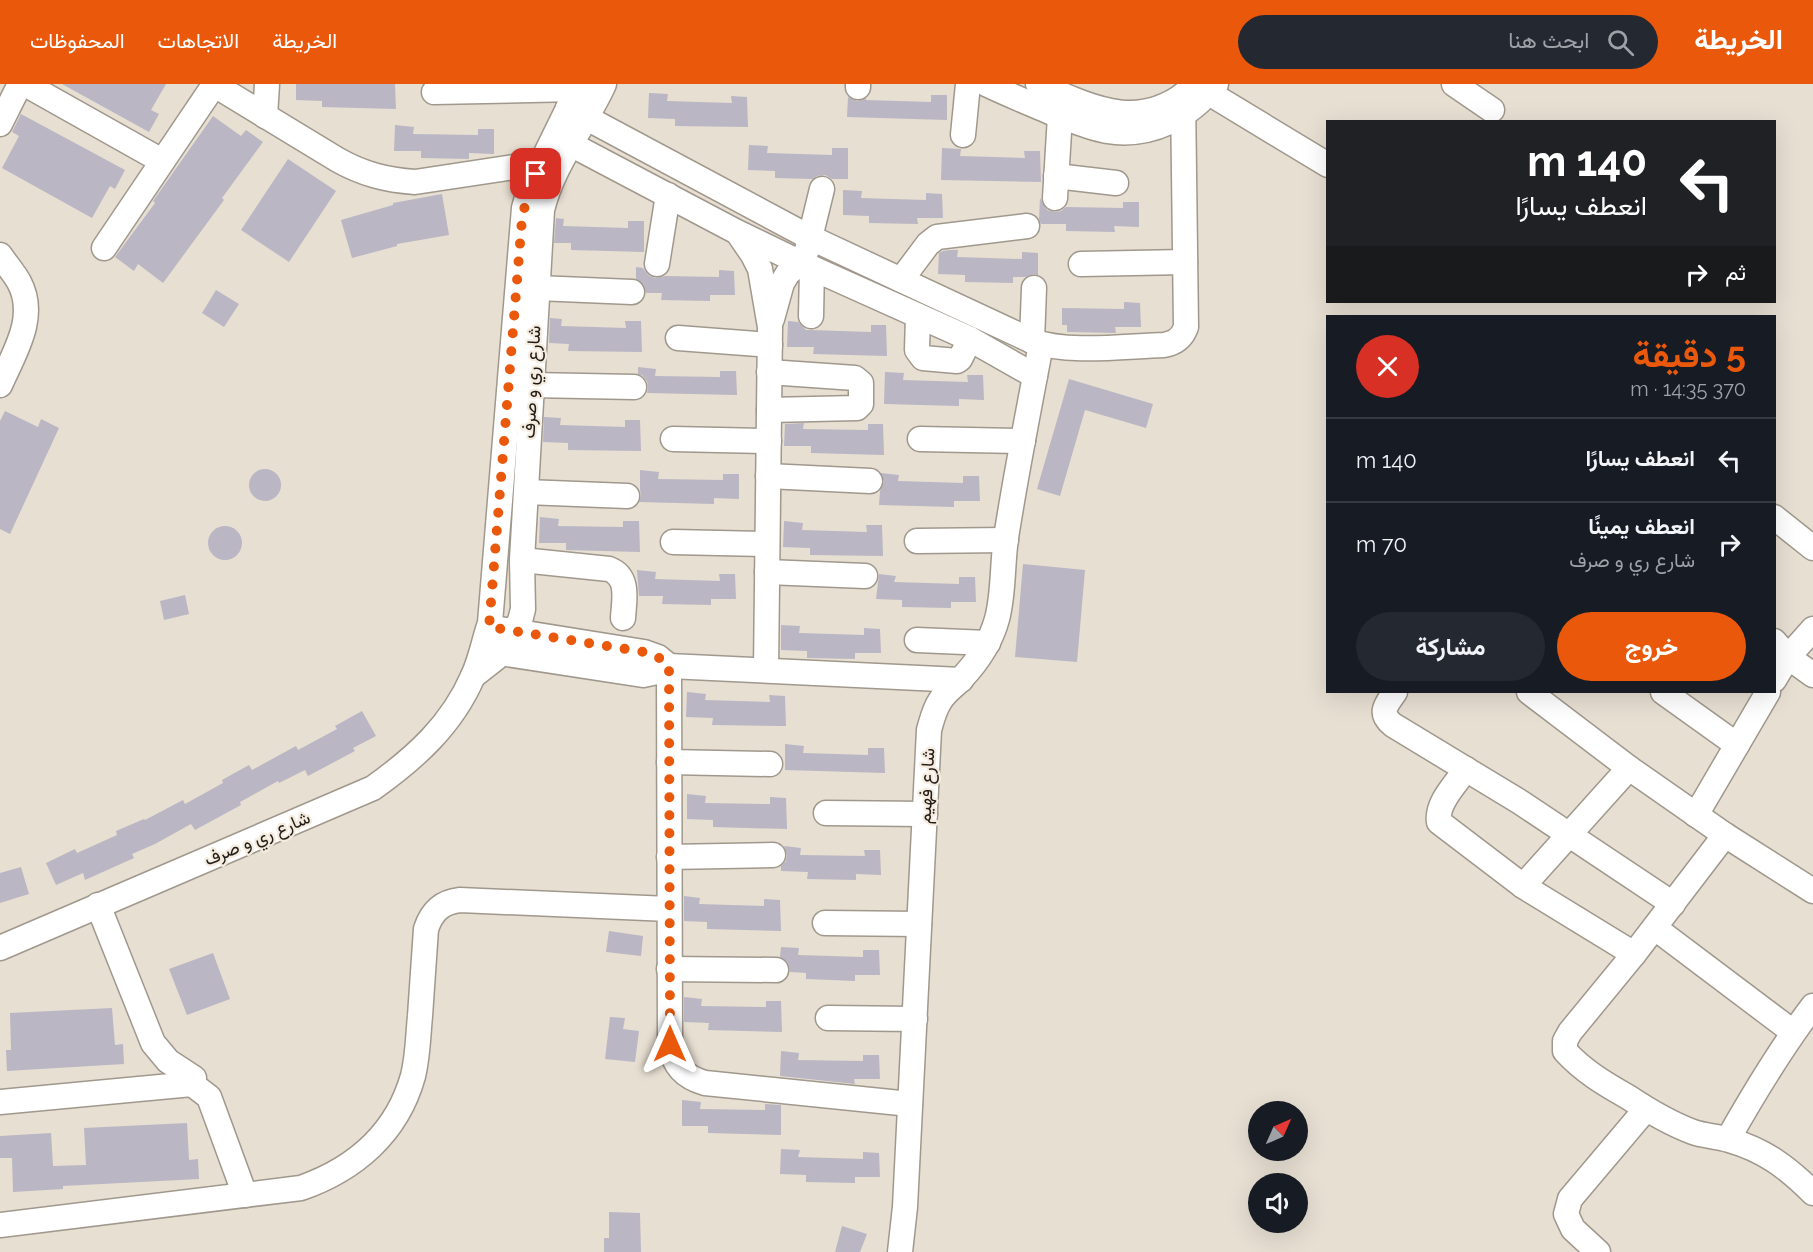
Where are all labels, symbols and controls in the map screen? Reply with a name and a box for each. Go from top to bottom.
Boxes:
search box [1238,15,1658,69]
text: الخريطة [1694,23,1783,56]
icon: search [1604,26,1637,59]
text: ابحث هنا [1508,27,1589,53]
text: المحفوظات [30,28,125,53]
text: الاتجاهات [158,28,239,53]
text: الخريطة [272,28,337,53]
text: 140 m [1527,137,1647,186]
icon: left [1668,144,1746,222]
pin [510,148,561,199]
icon: arrive [519,157,552,190]
text: انعطف يسارًا [1515,190,1647,221]
icon: right [1680,258,1713,291]
text: ثم [1725,259,1746,285]
street label: شارع ري و صرف [518,325,549,439]
text: 5 دقيقة [1633,333,1746,375]
button: close [1356,335,1419,398]
text: 370 m · 14:35 [1630,377,1746,401]
icon: left [1713,444,1746,477]
text: انعطف يسارًا [1586,445,1695,471]
text: 140 m [1356,447,1417,473]
text: انعطف يمينًا [1588,513,1695,539]
icon: right [1713,528,1746,561]
text: 70 m [1356,531,1407,557]
text: شارع ري و صرف [1569,548,1695,572]
button: مشاركة [1356,612,1545,681]
button: خروج [1557,612,1746,681]
street label: شارع فهيم [914,748,940,825]
street label: شارع ري و صرف [201,806,315,874]
position arrow [638,1012,702,1076]
north arrow [1248,1101,1308,1161]
map controls [1248,1101,1308,1233]
button: sound [1248,1173,1308,1233]

